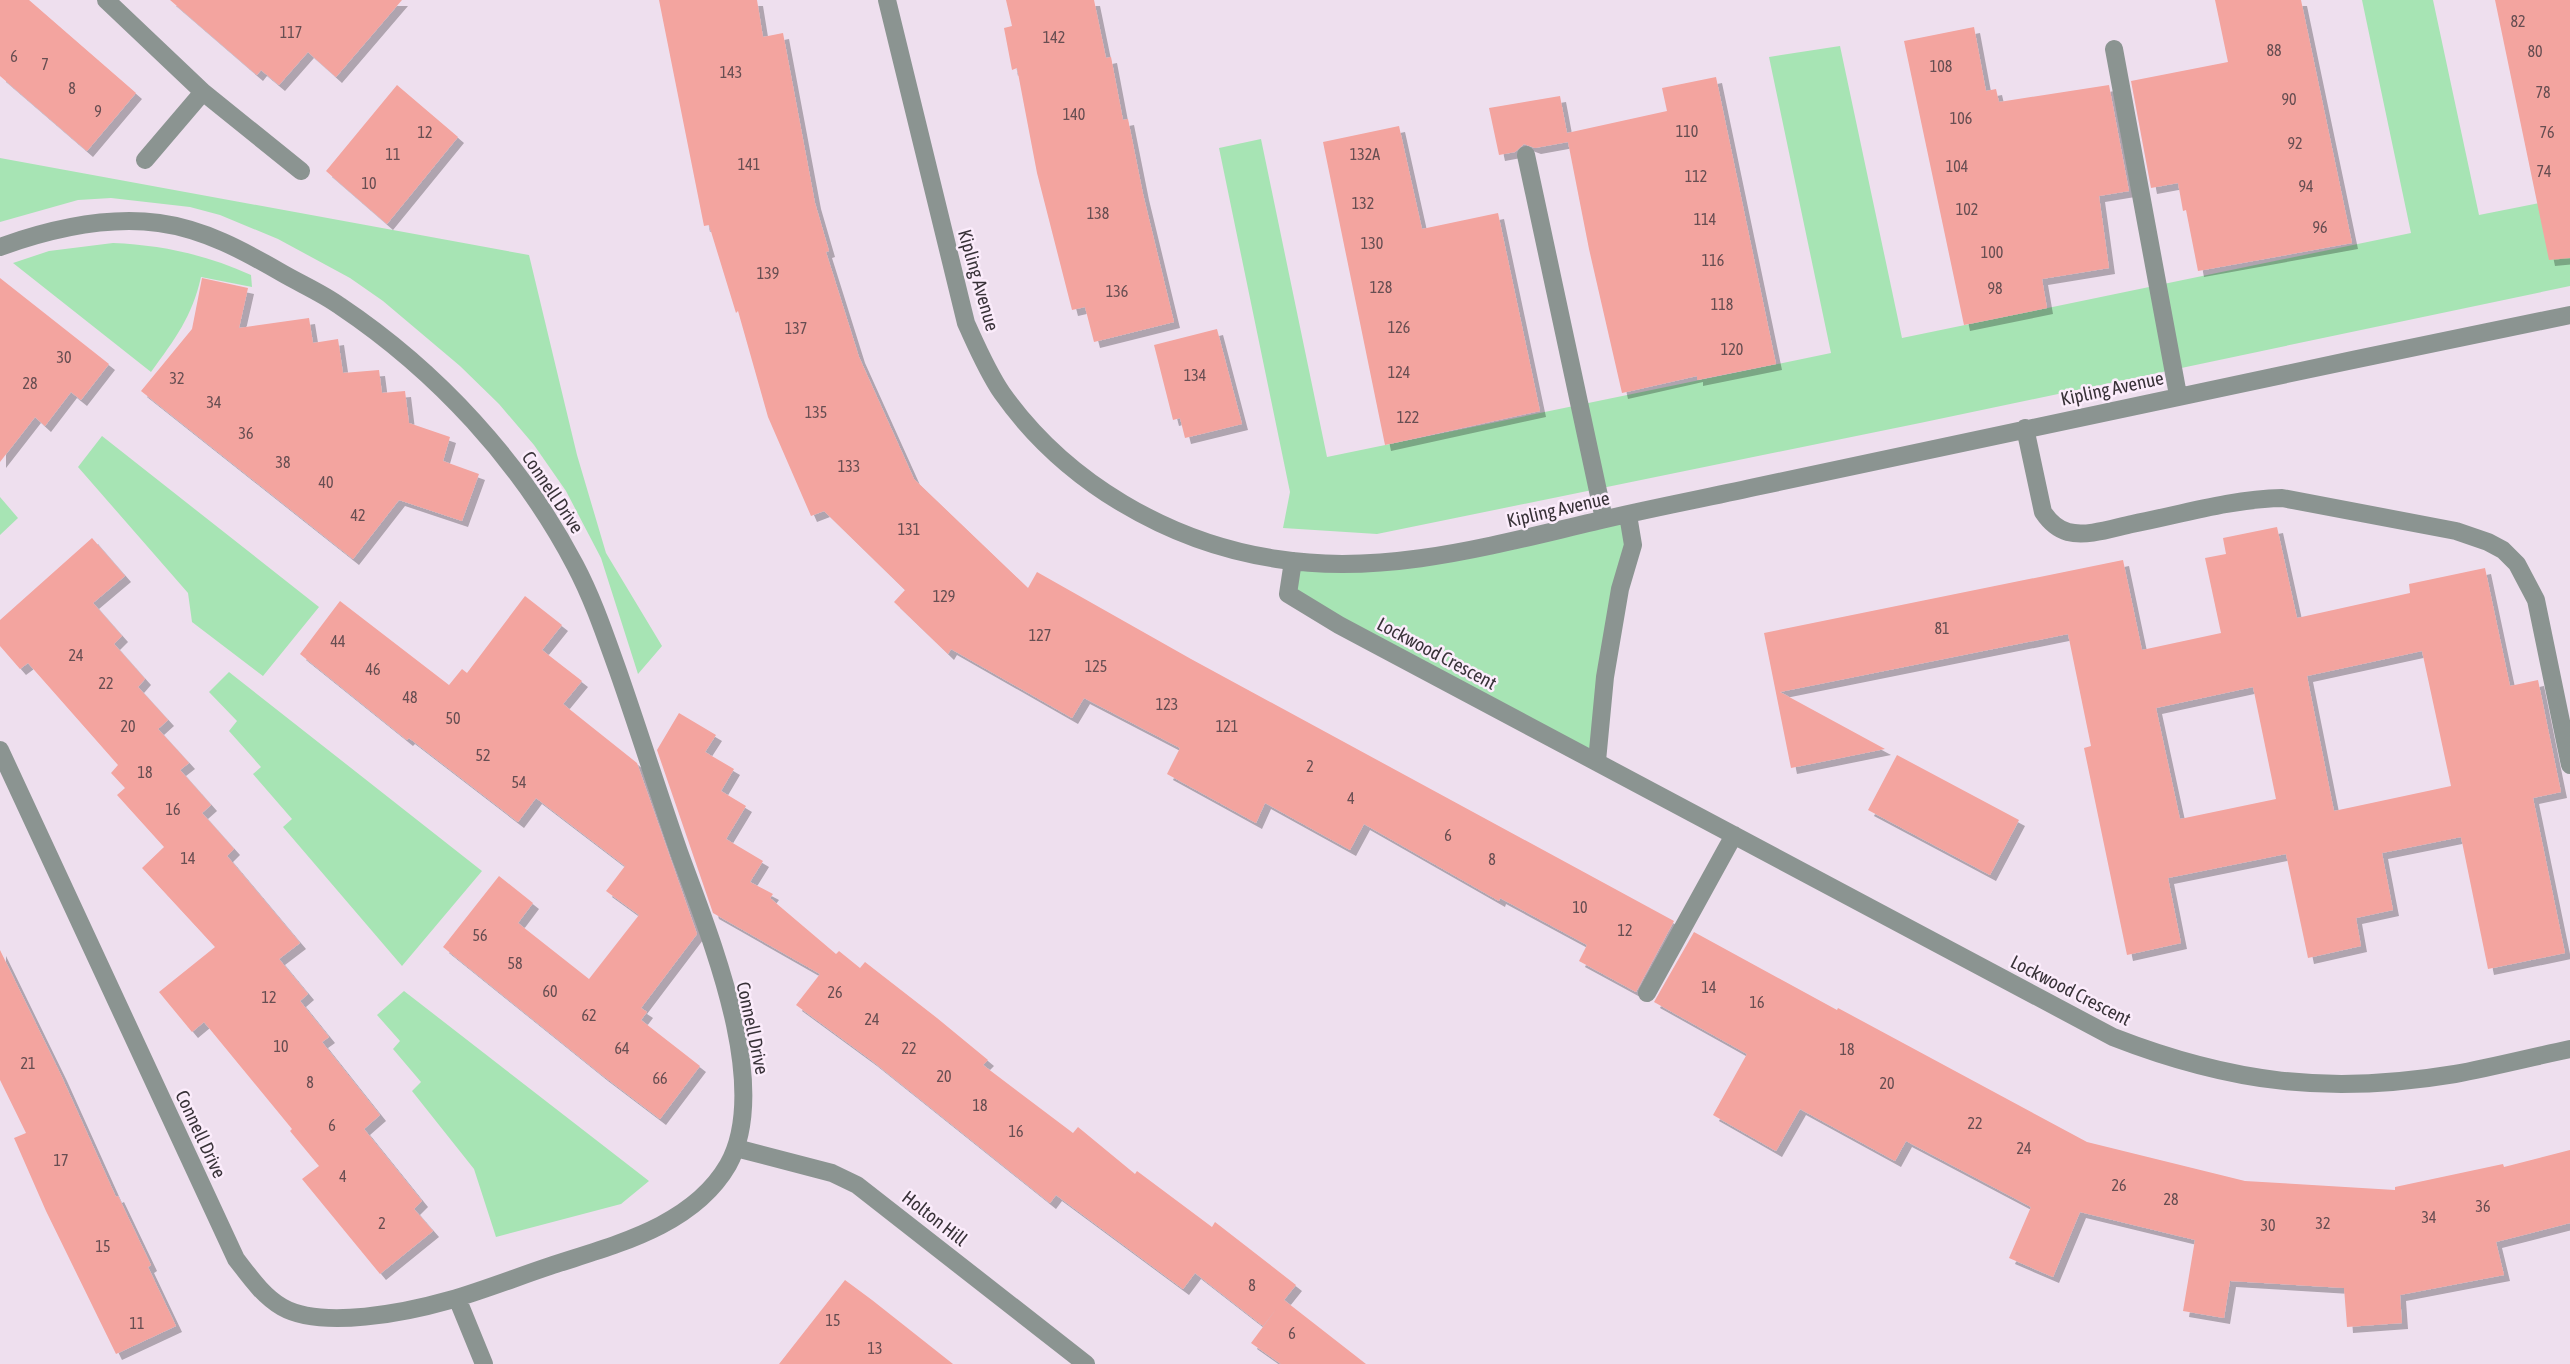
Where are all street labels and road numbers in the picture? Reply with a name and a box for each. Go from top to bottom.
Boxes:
street label: Kipling Avenue [954,227,1004,333]
street label: Kipling Avenue [2059,366,2165,410]
street label: Connell Drive [518,447,588,537]
street label: Kipling Avenue [1505,487,1611,531]
street label: Lockwood Crescent [1373,612,1501,694]
street label: Lockwood Crescent [2007,950,2135,1030]
street label: Connell Drive [732,980,774,1076]
street label: Connell Drive [171,1087,231,1181]
street label: Holton Hill [898,1186,972,1250]

